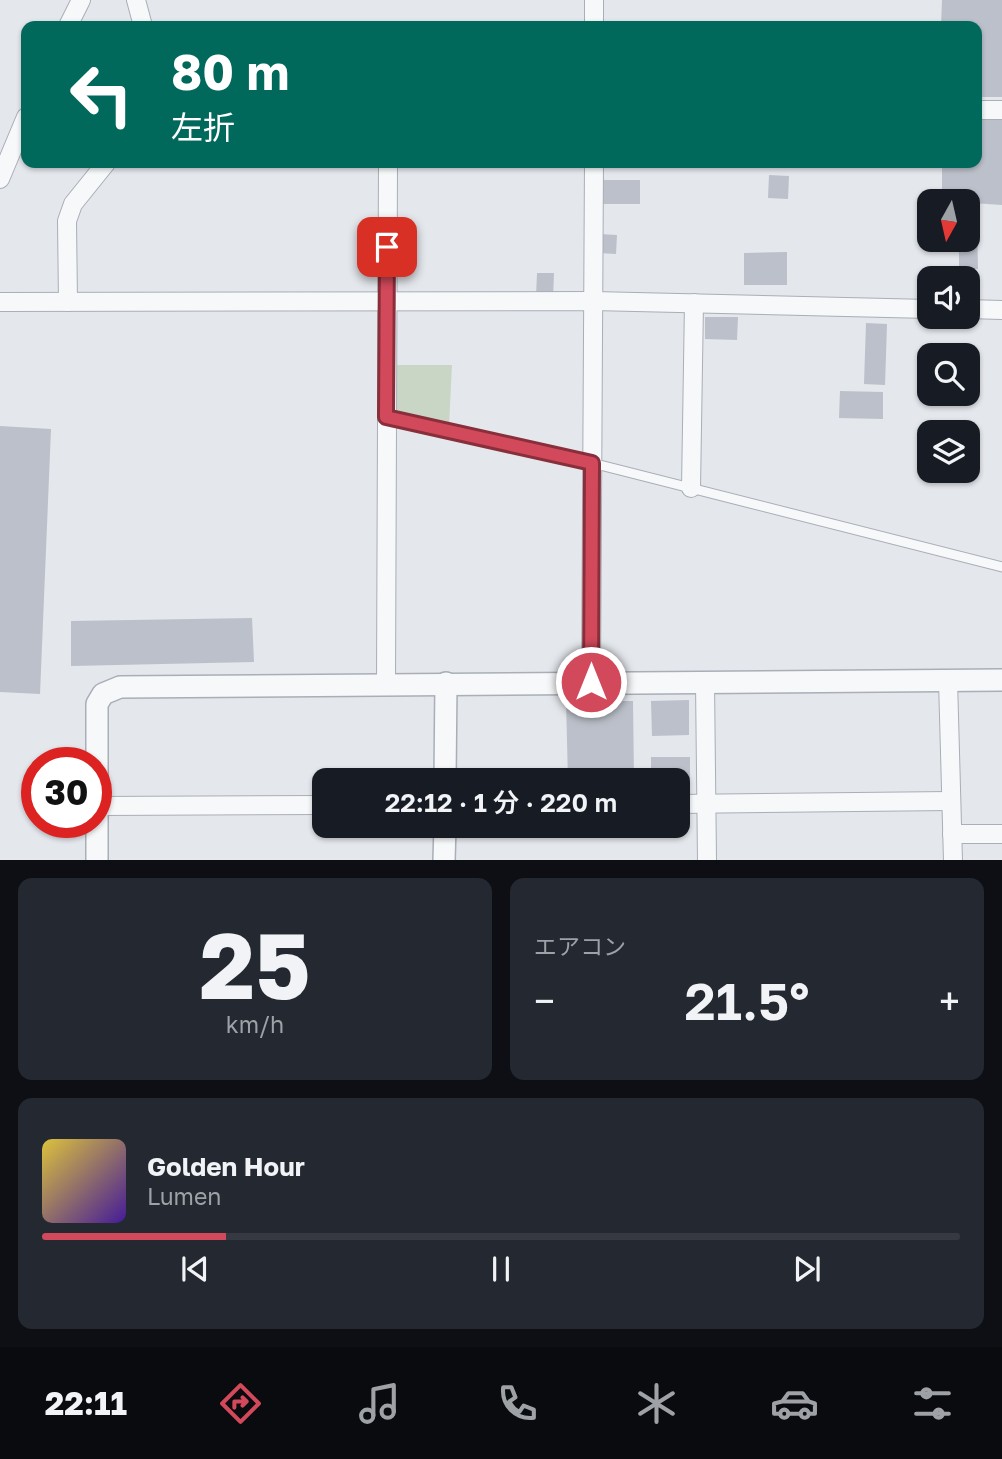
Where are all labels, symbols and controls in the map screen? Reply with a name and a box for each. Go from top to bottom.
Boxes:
text: 80 m [171,42,289,101]
icon: left [56,49,147,140]
text: 左折 [171,108,235,146]
north arrow [917,189,980,252]
map controls [917,189,980,483]
pin [357,217,417,277]
icon: arrive [368,228,406,266]
button: sound [917,266,980,329]
button: search [917,343,980,406]
button: layers [917,420,980,483]
position arrow [554,645,628,719]
speed limit sign: 30 [21,747,112,838]
text: 22:12 · 1 分 · 220 m [385,787,617,818]
text: 25 [199,910,311,1019]
text: エアコン [534,932,626,960]
text: 21.5° [685,969,809,1031]
text: − [534,978,555,1023]
text: + [939,978,960,1023]
text: km/h [226,1010,284,1038]
text: Golden Hour [147,1151,305,1182]
text: Lumen [147,1182,221,1210]
icon: previous [176,1250,214,1288]
icon: pause [482,1250,520,1288]
icon: next [788,1250,826,1288]
icon: directions [216,1379,265,1428]
icon: music [355,1379,404,1428]
icon: phone [493,1379,542,1428]
icon: climate [632,1379,681,1428]
icon: car [770,1379,819,1428]
icon: filters [908,1379,957,1428]
text: 22:11 [45,1384,127,1422]

